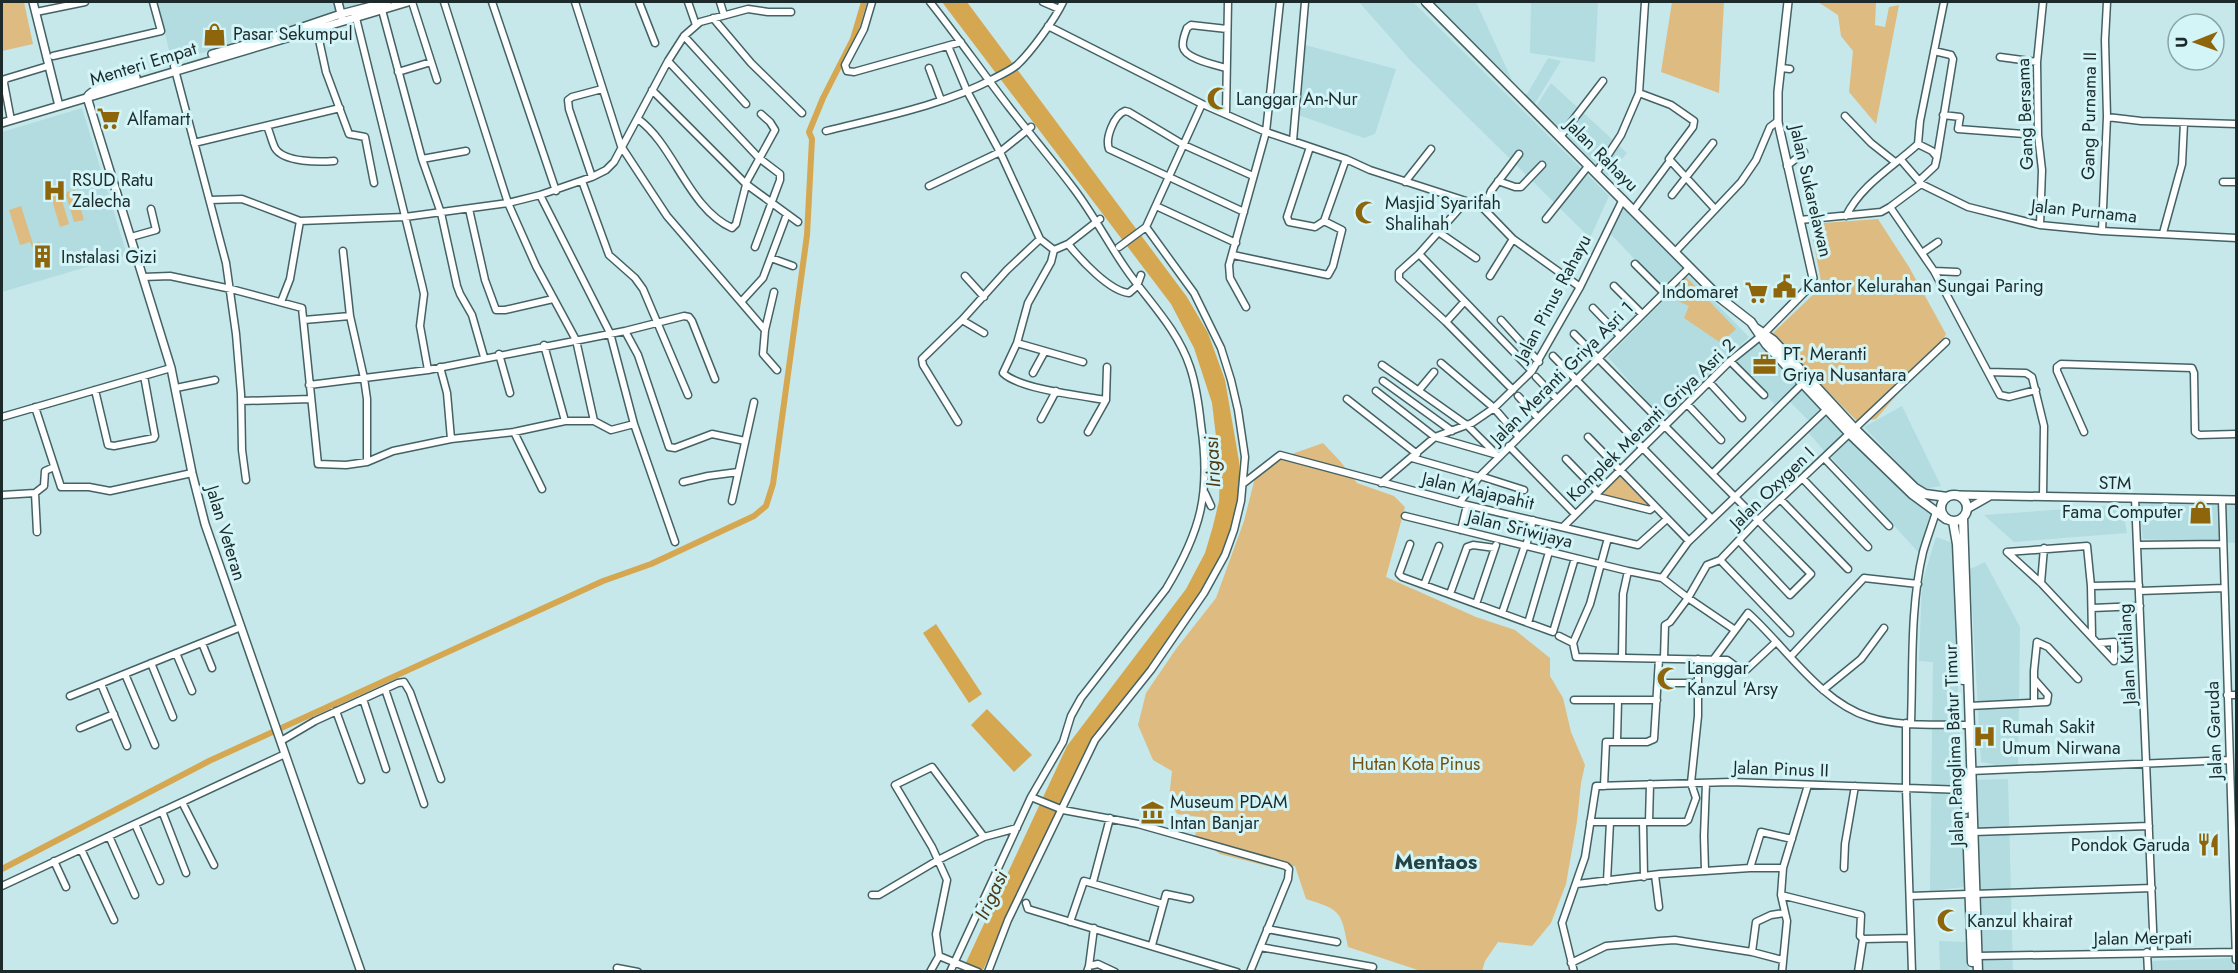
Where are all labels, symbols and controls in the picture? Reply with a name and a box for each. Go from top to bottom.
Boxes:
north arrow [2166,12,2226,72]
shop icon: Pasar Sekumpul [202,21,228,47]
place label: Pasar Sekumpul [233,21,353,47]
street label: Menteri Empat [86,35,200,93]
text: U [2170,36,2193,48]
street label: Gang Purnama II [2075,52,2103,180]
street label: Gang Bersama [2010,58,2040,170]
mosque icon: Langgar An-Nur [1205,86,1231,112]
place label: Langgar An-Nur [1236,86,1358,112]
supermarket icon: Alfamart [96,106,122,132]
place label: Alfamart [127,106,191,132]
street label: Jalan Rahayu [1558,111,1645,198]
street label: Jalan Sukarelawan [1783,120,1839,260]
place label: RSUD Ratu Zalecha [72,167,153,214]
hospital icon: RSUD Ratu Zalecha [41,177,67,203]
place label: Masjid Syarifah Shalihah [1385,190,1501,237]
street label: Jalan Purnama [2028,192,2138,229]
mosque icon: Masjid Syarifah Shalihah [1354,200,1380,226]
street label: Jalan Pinus Rahayu [1508,230,1598,368]
building icon: Instalasi Gizi [30,244,56,270]
place label: Instalasi Gizi [61,244,157,270]
public building icon: Kantor Kelurahan Sungai Paring [1772,273,1798,299]
place label: Kantor Kelurahan Sungai Paring [1803,273,2044,299]
place label: Indomaret [1662,279,1739,305]
supermarket icon: Indomaret [1743,279,1769,305]
street label: Jalan Meranti Griya Asri 1 [1483,295,1640,452]
street label: Komplek Meranti Griya Asri 2 [1561,332,1741,508]
place label: PT. Meranti Griya Nusantara [1783,341,1906,388]
office icon: PT. Meranti Griya Nusantara [1752,351,1778,377]
water label: Irigasi [1197,435,1228,488]
street label: Jalan Oxygen I [1722,441,1820,537]
street label: Jalan Majapahit [1417,465,1537,517]
street label: STM [2098,470,2132,496]
street label: Jalan Veteran [199,480,253,584]
place label: Fama Computer [2062,499,2184,525]
shop icon: Fama Computer [2188,499,2214,525]
street label: Jalan Sriwijaya [1463,503,1576,555]
street label: Jalan Kutilang [2111,603,2143,707]
street label: Jalan Panglima Batur Timur [1937,643,1971,848]
place label: Langgar Kanzul 'Arsy [1687,655,1778,702]
mosque icon: Langgar Kanzul 'Arsy [1656,665,1682,691]
street label: Jalan Garuda [2199,681,2229,781]
place label: Rumah Sakit Umum Nirwana [2002,714,2121,761]
hospital icon: Rumah Sakit Umum Nirwana [1971,724,1997,750]
park label: Hutan Kota Pinus [1352,751,1480,777]
street label: Jalan Pinus II [1731,754,1829,784]
place label: Museum PDAM Intan Banjar [1170,789,1287,836]
museum icon: Museum PDAM Intan Banjar [1139,799,1165,825]
place label: Pondok Garuda [2071,832,2190,858]
restaurant icon: Pondok Garuda [2195,832,2221,858]
district label: Mentaos [1395,847,1478,877]
water label: Irigasi [967,865,1016,925]
mosque icon: Kanzul khairat [1936,908,1962,934]
place label: Kanzul khairat [1967,908,2073,934]
street label: Jalan Merpati [2091,924,2193,952]

